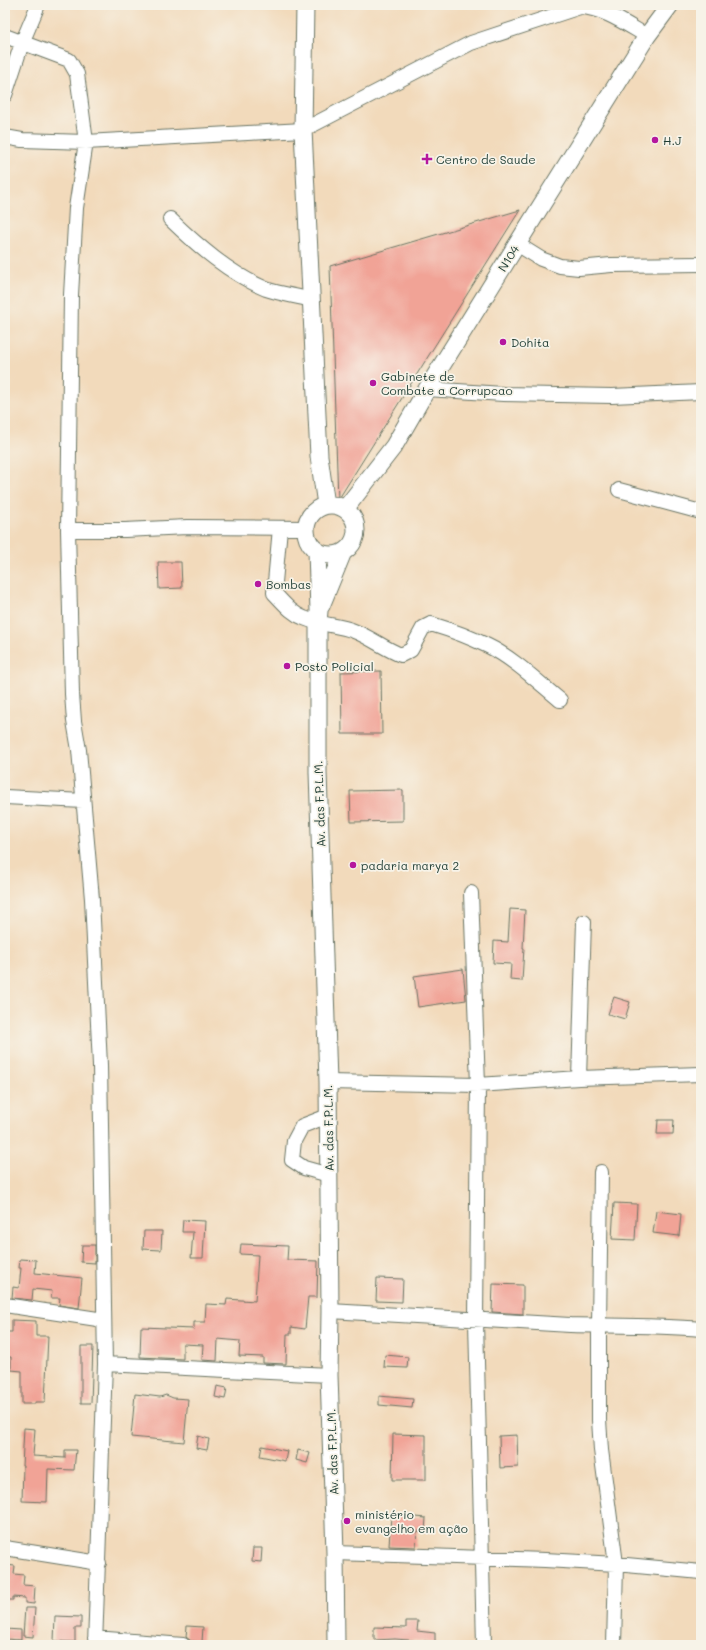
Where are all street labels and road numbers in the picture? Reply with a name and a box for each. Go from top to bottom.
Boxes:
street label: N104 [494,242,522,274]
street label: Av. das F.P.L.M. [309,760,329,848]
street label: Av. das F.P.L.M. [319,1085,337,1171]
street label: Av. das F.P.L.M. [322,1408,342,1496]

